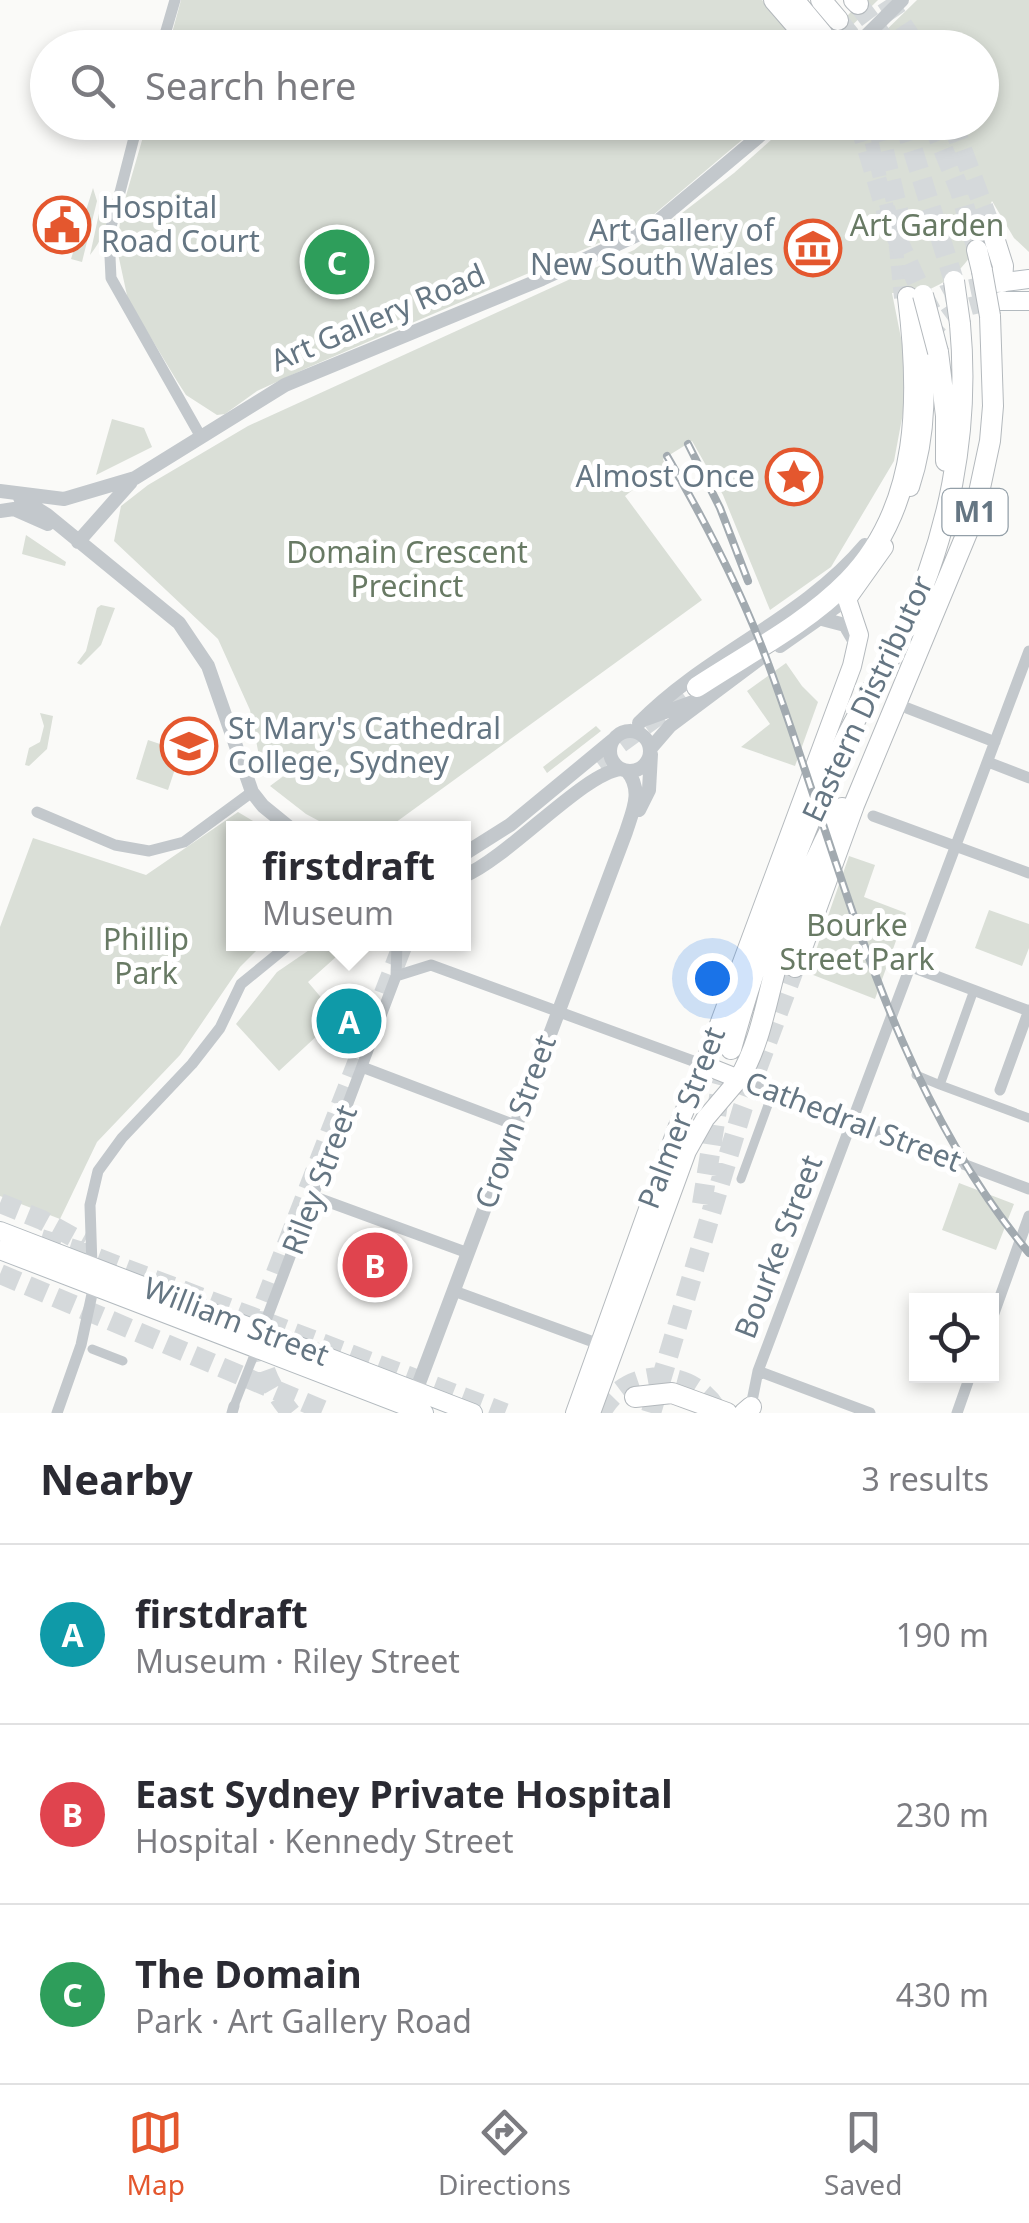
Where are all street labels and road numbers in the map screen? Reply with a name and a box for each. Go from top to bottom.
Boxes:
street label: Art Gallery Road [264,253,491,380]
road number: M1 [942,489,1008,535]
street label: Eastern Distributor [791,568,942,828]
street label: Palmer Street [627,1021,734,1214]
street label: Crown Street [464,1029,565,1214]
street label: Cathedral Street [740,1061,968,1181]
street label: Riley Street [271,1099,366,1260]
street label: Bourke Street [724,1149,831,1344]
street label: William Street [138,1266,335,1375]

